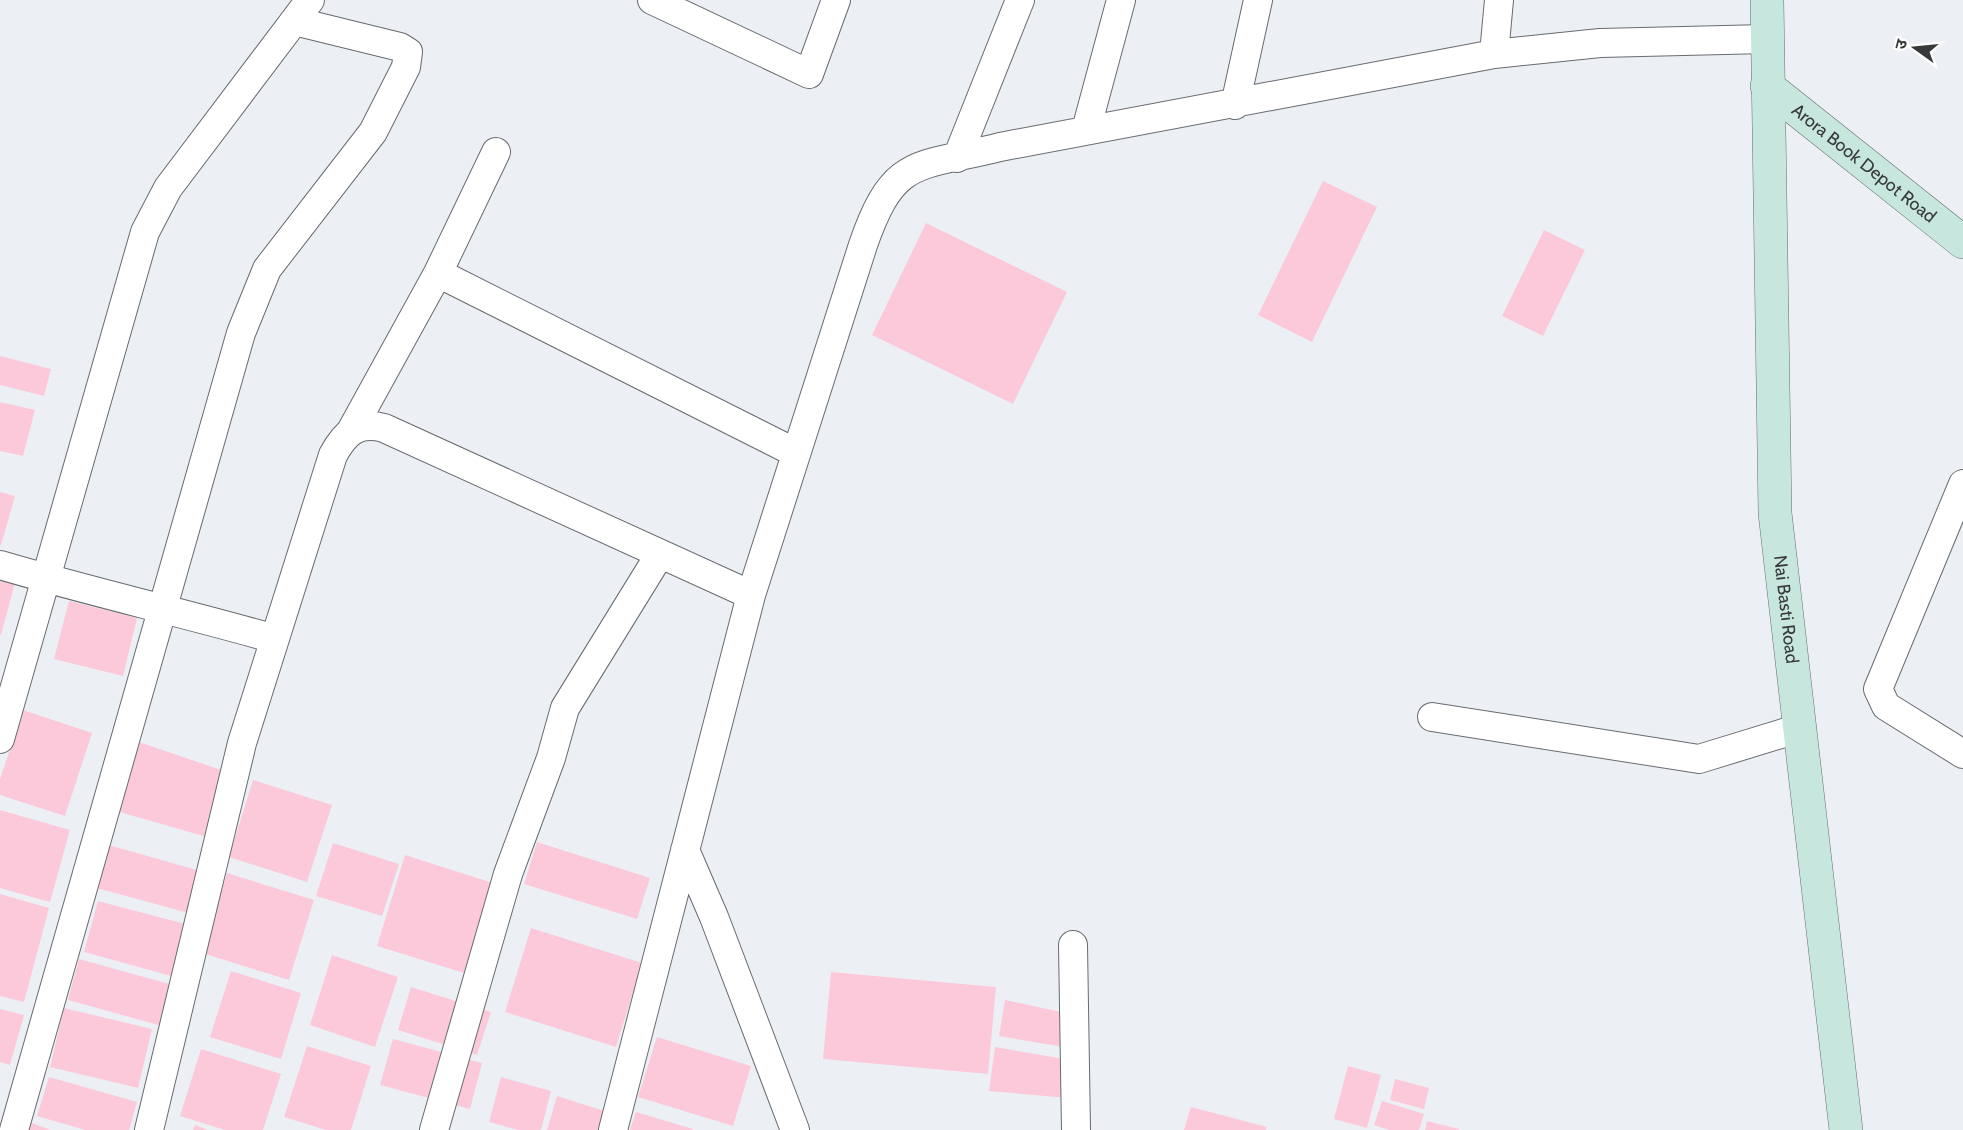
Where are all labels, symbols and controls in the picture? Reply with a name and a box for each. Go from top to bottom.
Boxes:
north arrow [1885,18,1945,78]
text: उ [1891,37,1912,51]
street label: Arora Book Depot Road [1787,99,1941,227]
street label: Nai Basti Road [1769,554,1803,665]

